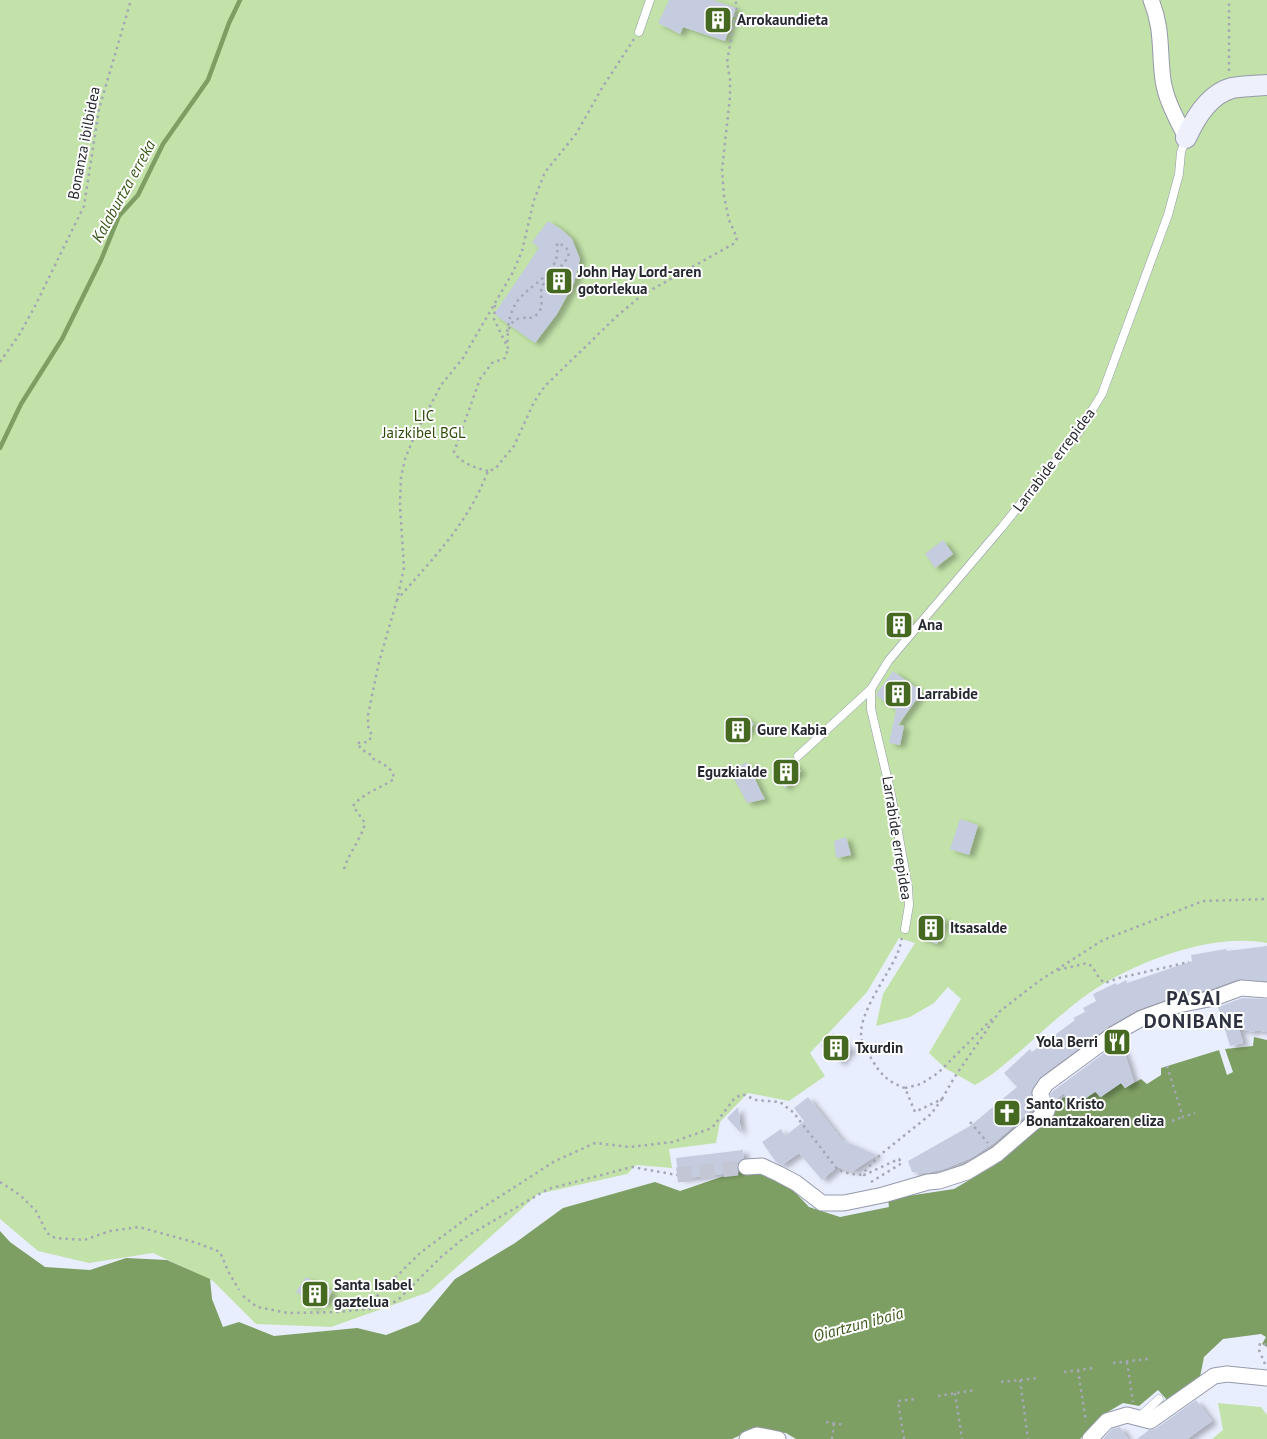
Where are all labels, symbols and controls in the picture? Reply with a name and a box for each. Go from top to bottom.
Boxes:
building icon: Arrokaundieta [703,5,733,35]
place label: Arrokaundieta [737,10,828,29]
street label: Bonanza ibilbidea [63,85,104,201]
water label: Kalaburtza erreka [87,136,159,246]
place label: John Hay Lord-aren gotorlekua [577,262,701,298]
building icon: John Hay Lord-aren gotorlekua [544,266,574,296]
street label: Larrabide errepidea [1008,404,1099,515]
park label: LIC Jaizkibel BGL [381,406,466,442]
building icon: Ana [884,610,914,640]
place label: Ana [918,615,943,634]
building icon: Larrabide [883,679,913,709]
place label: Larrabide [917,684,978,703]
building icon: Gure Kabia [723,715,753,745]
place label: Gure Kabia [757,720,827,739]
building icon: Eguzkialde [771,757,801,787]
place label: Eguzkialde [697,762,767,781]
street label: Larrabide errepidea [878,775,917,901]
building icon: Itsasalde [916,913,946,943]
place label: Itsasalde [950,918,1008,937]
district label: PASAI DONIBANE [1144,985,1244,1034]
restaurant icon: Yola Berri [1102,1027,1132,1057]
place label: Yola Berri [1035,1032,1098,1051]
building icon: Txurdin [821,1033,851,1063]
place label: Txurdin [855,1038,903,1057]
place label: Santo Kristo Bonantzakoaren eliza [1026,1094,1164,1130]
church icon: Santo Kristo Bonantzakoaren eliza [992,1098,1022,1128]
place label: Santa Isabel gaztelua [334,1275,413,1311]
building icon: Santa Isabel gaztelua [300,1279,330,1309]
water label: Oiartzun ibaia [811,1302,905,1346]

